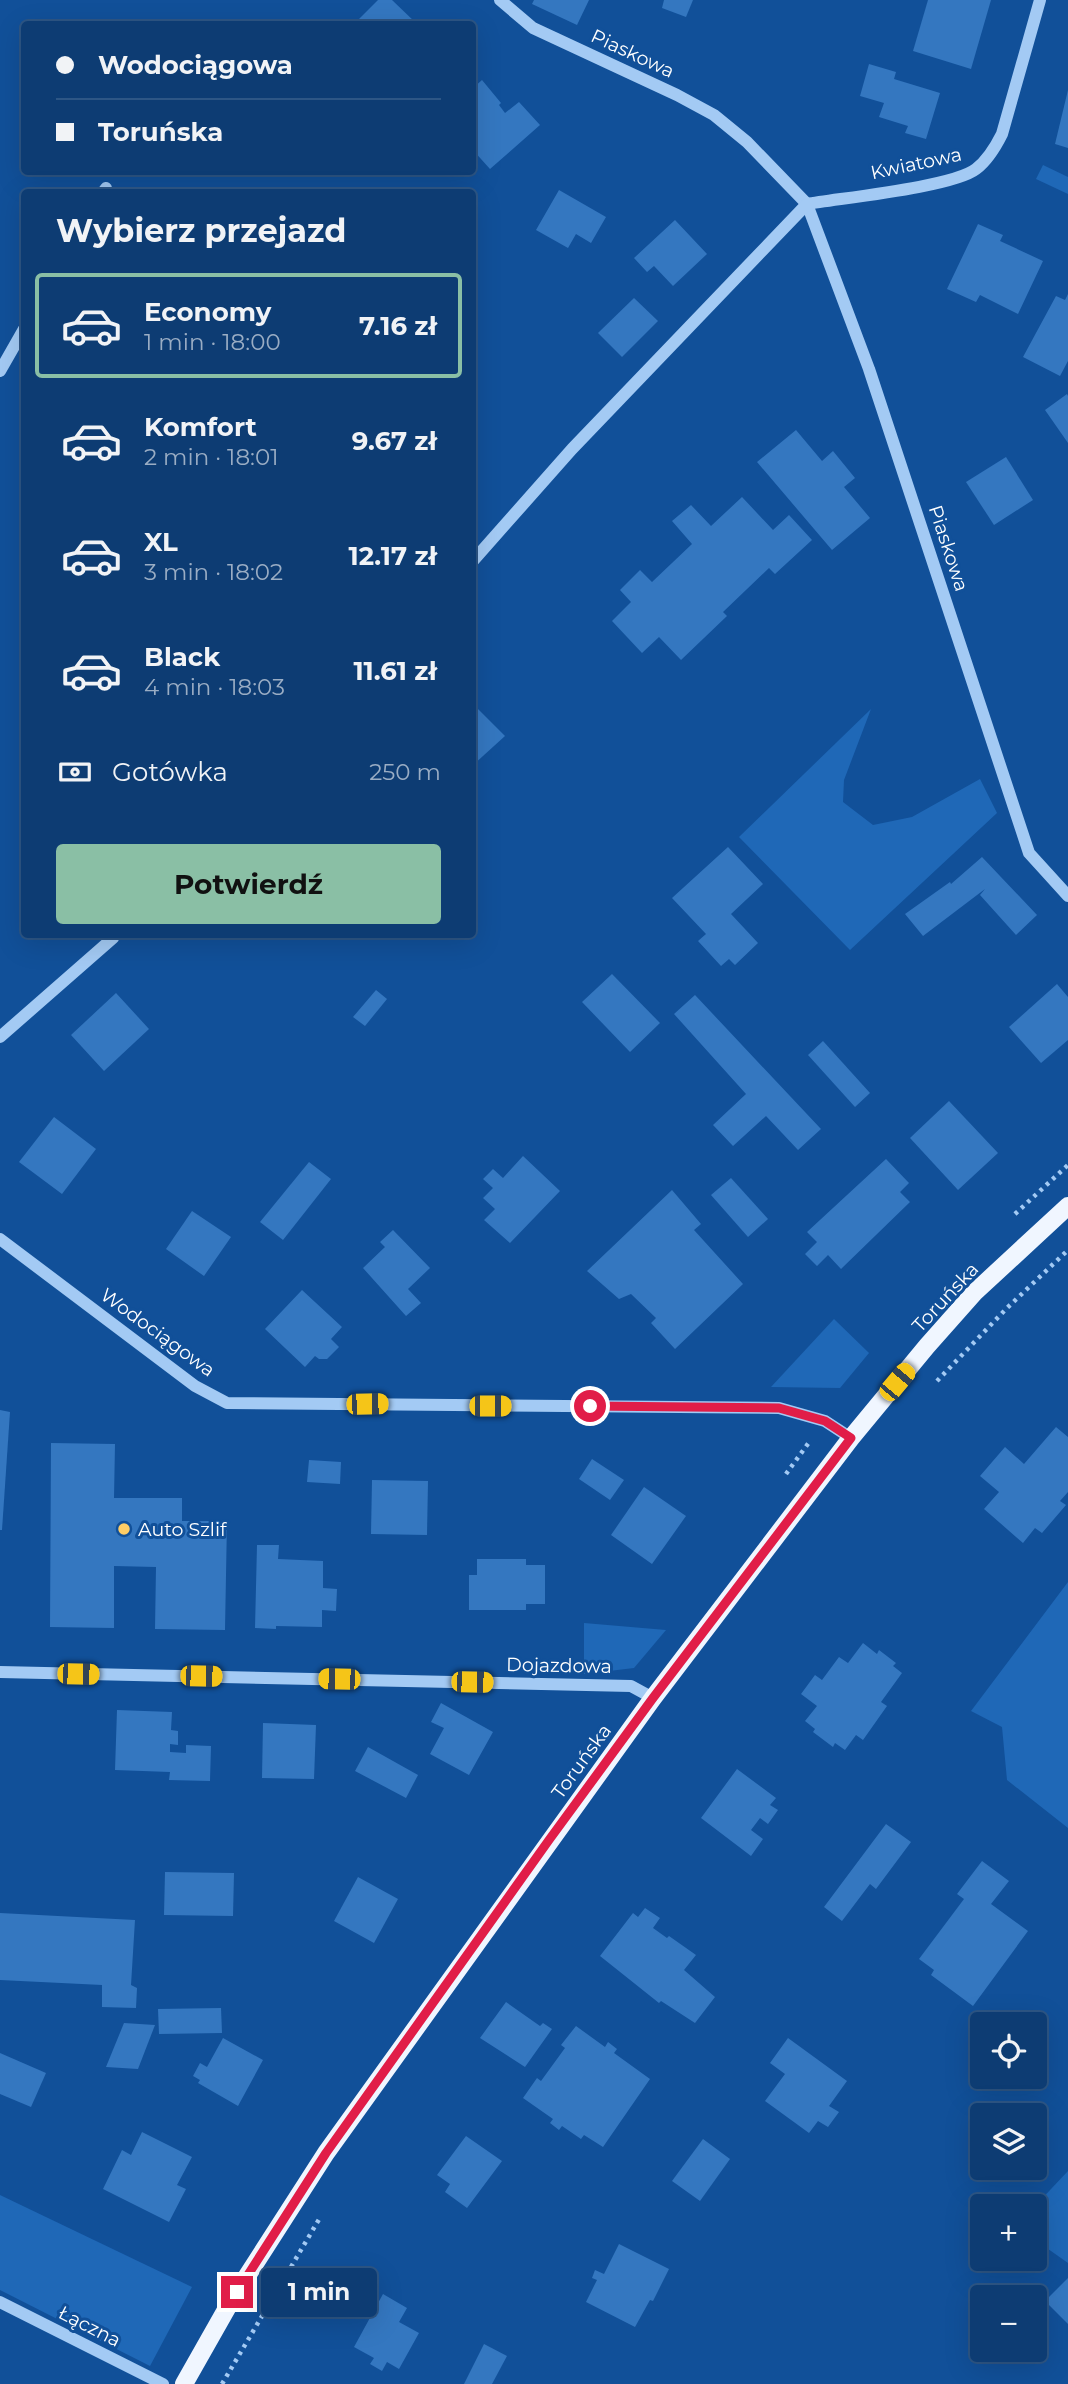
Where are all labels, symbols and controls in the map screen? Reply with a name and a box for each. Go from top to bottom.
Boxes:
street label: Piaskowa [587,24,678,83]
text: Wodociągowa [98,49,293,81]
text: Toruńska [98,116,223,148]
street label: Kwiatowa [869,143,964,184]
text: Wybierz przejazd [56,211,346,250]
icon: car [60,294,123,357]
text: Economy [144,296,271,328]
text: 7.16 zł [359,310,437,342]
text: 1 min · 18:00 [144,328,281,356]
icon: car [60,409,123,472]
text: Komfort [144,411,257,443]
text: 9.67 zł [352,425,437,457]
text: 2 min · 18:01 [144,443,278,471]
street label: Piaskowa [924,502,973,594]
icon: car [60,524,123,587]
text: XL [144,526,178,558]
text: 12.17 zł [349,540,437,572]
text: 3 min · 18:02 [144,558,283,586]
icon: car [60,639,123,702]
text: Black [144,641,220,673]
text: 11.61 zł [353,655,437,687]
text: 4 min · 18:03 [144,673,285,701]
icon: cash [56,753,94,791]
text: Gotówka [112,756,228,788]
text: 250 m [369,758,441,786]
button: Potwierdź [56,844,441,924]
street label: Toruńska [907,1258,983,1337]
street label: Wodociągowa [96,1283,219,1382]
car [876,1359,919,1405]
route start [574,1390,606,1422]
car [346,1393,389,1415]
car [470,1396,512,1417]
place label: Auto Szlif [138,1518,228,1541]
marker: Auto Szlif [116,1521,132,1537]
street label: Dojazdowa [506,1653,612,1678]
car [57,1663,100,1685]
car [180,1665,223,1687]
car [318,1668,361,1690]
car [451,1671,494,1693]
street label: Toruńska [547,1719,616,1803]
map controls [970,2012,1047,2362]
button: locate [970,2012,1047,2089]
button: layers [970,2103,1047,2180]
button: + [970,2194,1047,2271]
callout: 1 min [262,2268,377,2316]
route end [221,2276,253,2308]
text: 1 min [288,2278,350,2306]
button: − [970,2285,1047,2362]
street label: Łączna [55,2301,125,2352]

